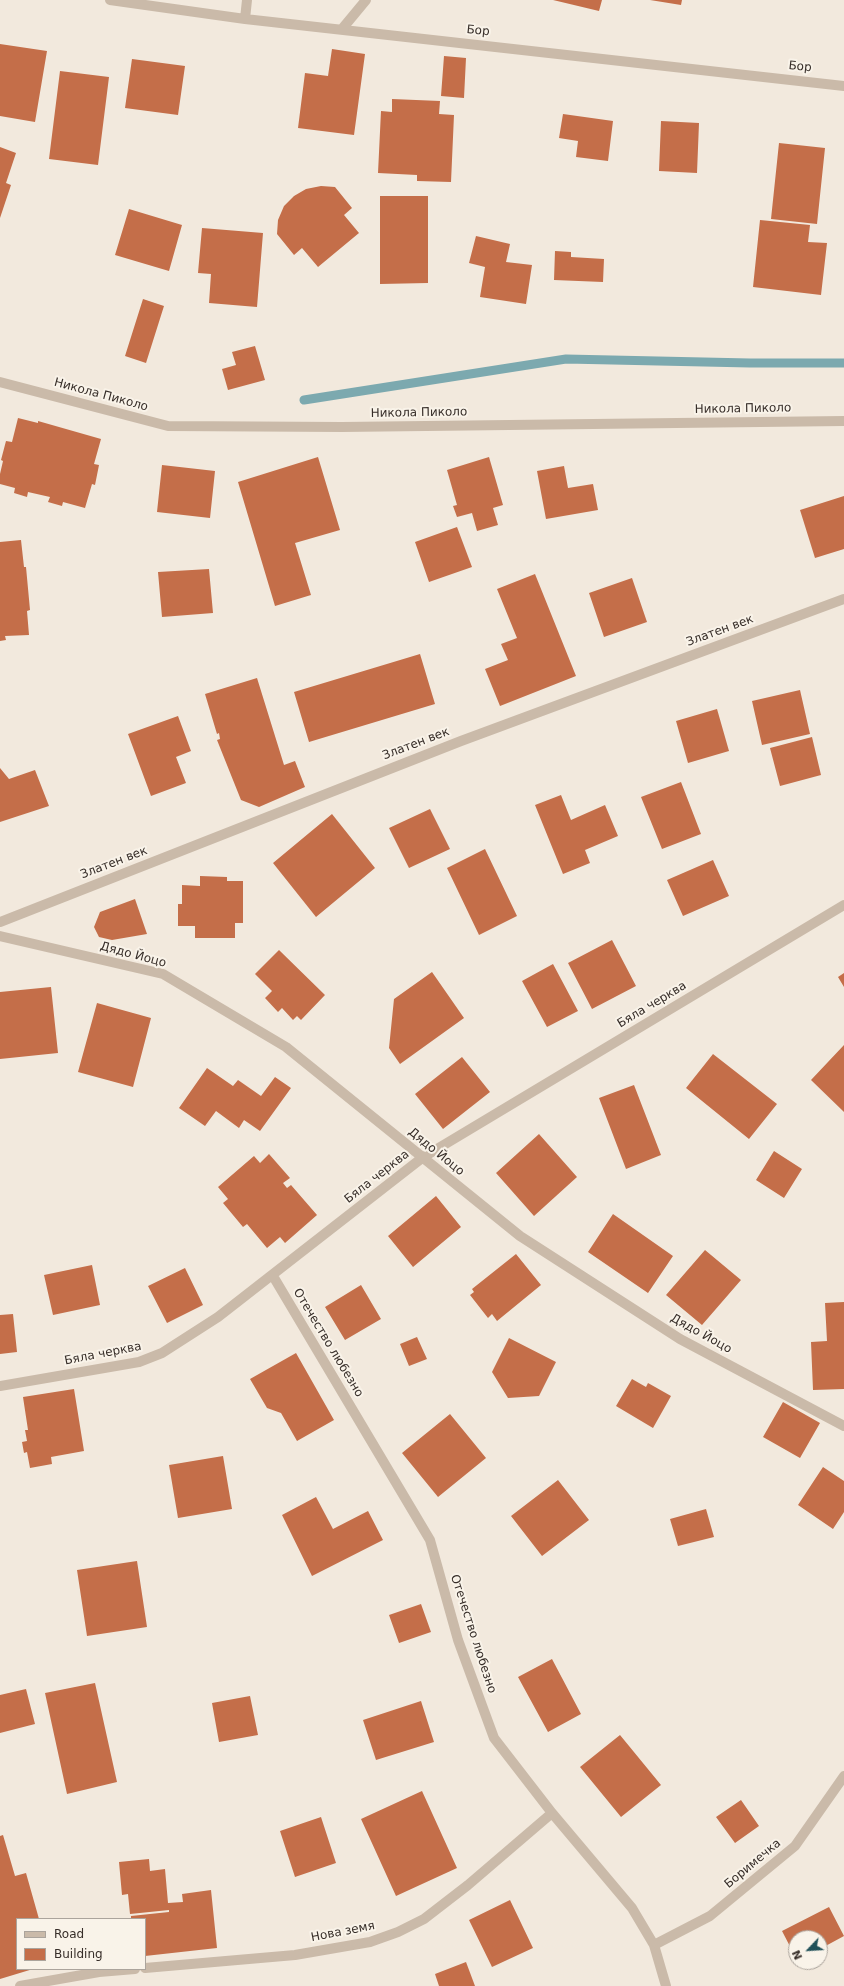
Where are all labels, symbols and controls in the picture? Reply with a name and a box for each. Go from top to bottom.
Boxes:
street label: Бор [466,23,490,39]
street label: Бор [788,59,812,75]
street label: Никола Пиколо [52,376,150,414]
street label: Никола Пиколо [695,401,791,417]
street label: Никола Пиколо [371,405,467,421]
street label: Златен век [684,612,756,650]
street label: Златен век [381,725,451,763]
street label: Златен век [79,844,149,882]
street label: Дядо Йоцо [98,939,168,971]
street label: Бяла черква [615,979,689,1031]
street label: Дядо Йоцо [405,1125,467,1179]
street label: Бяла черква [342,1147,412,1207]
street label: Отечество любезно [290,1286,366,1400]
street label: Дядо Йоцо [668,1311,734,1357]
street label: Бяла черква [63,1339,143,1369]
street label: Отечество любезно [447,1573,499,1695]
street label: Боримечка [722,1836,784,1892]
legend [16,1918,146,1970]
street label: Нова земя [310,1919,376,1945]
text: Road [54,1927,84,1941]
north arrow [788,1930,828,1970]
text: Building [54,1947,103,1961]
text: N [790,1948,805,1962]

